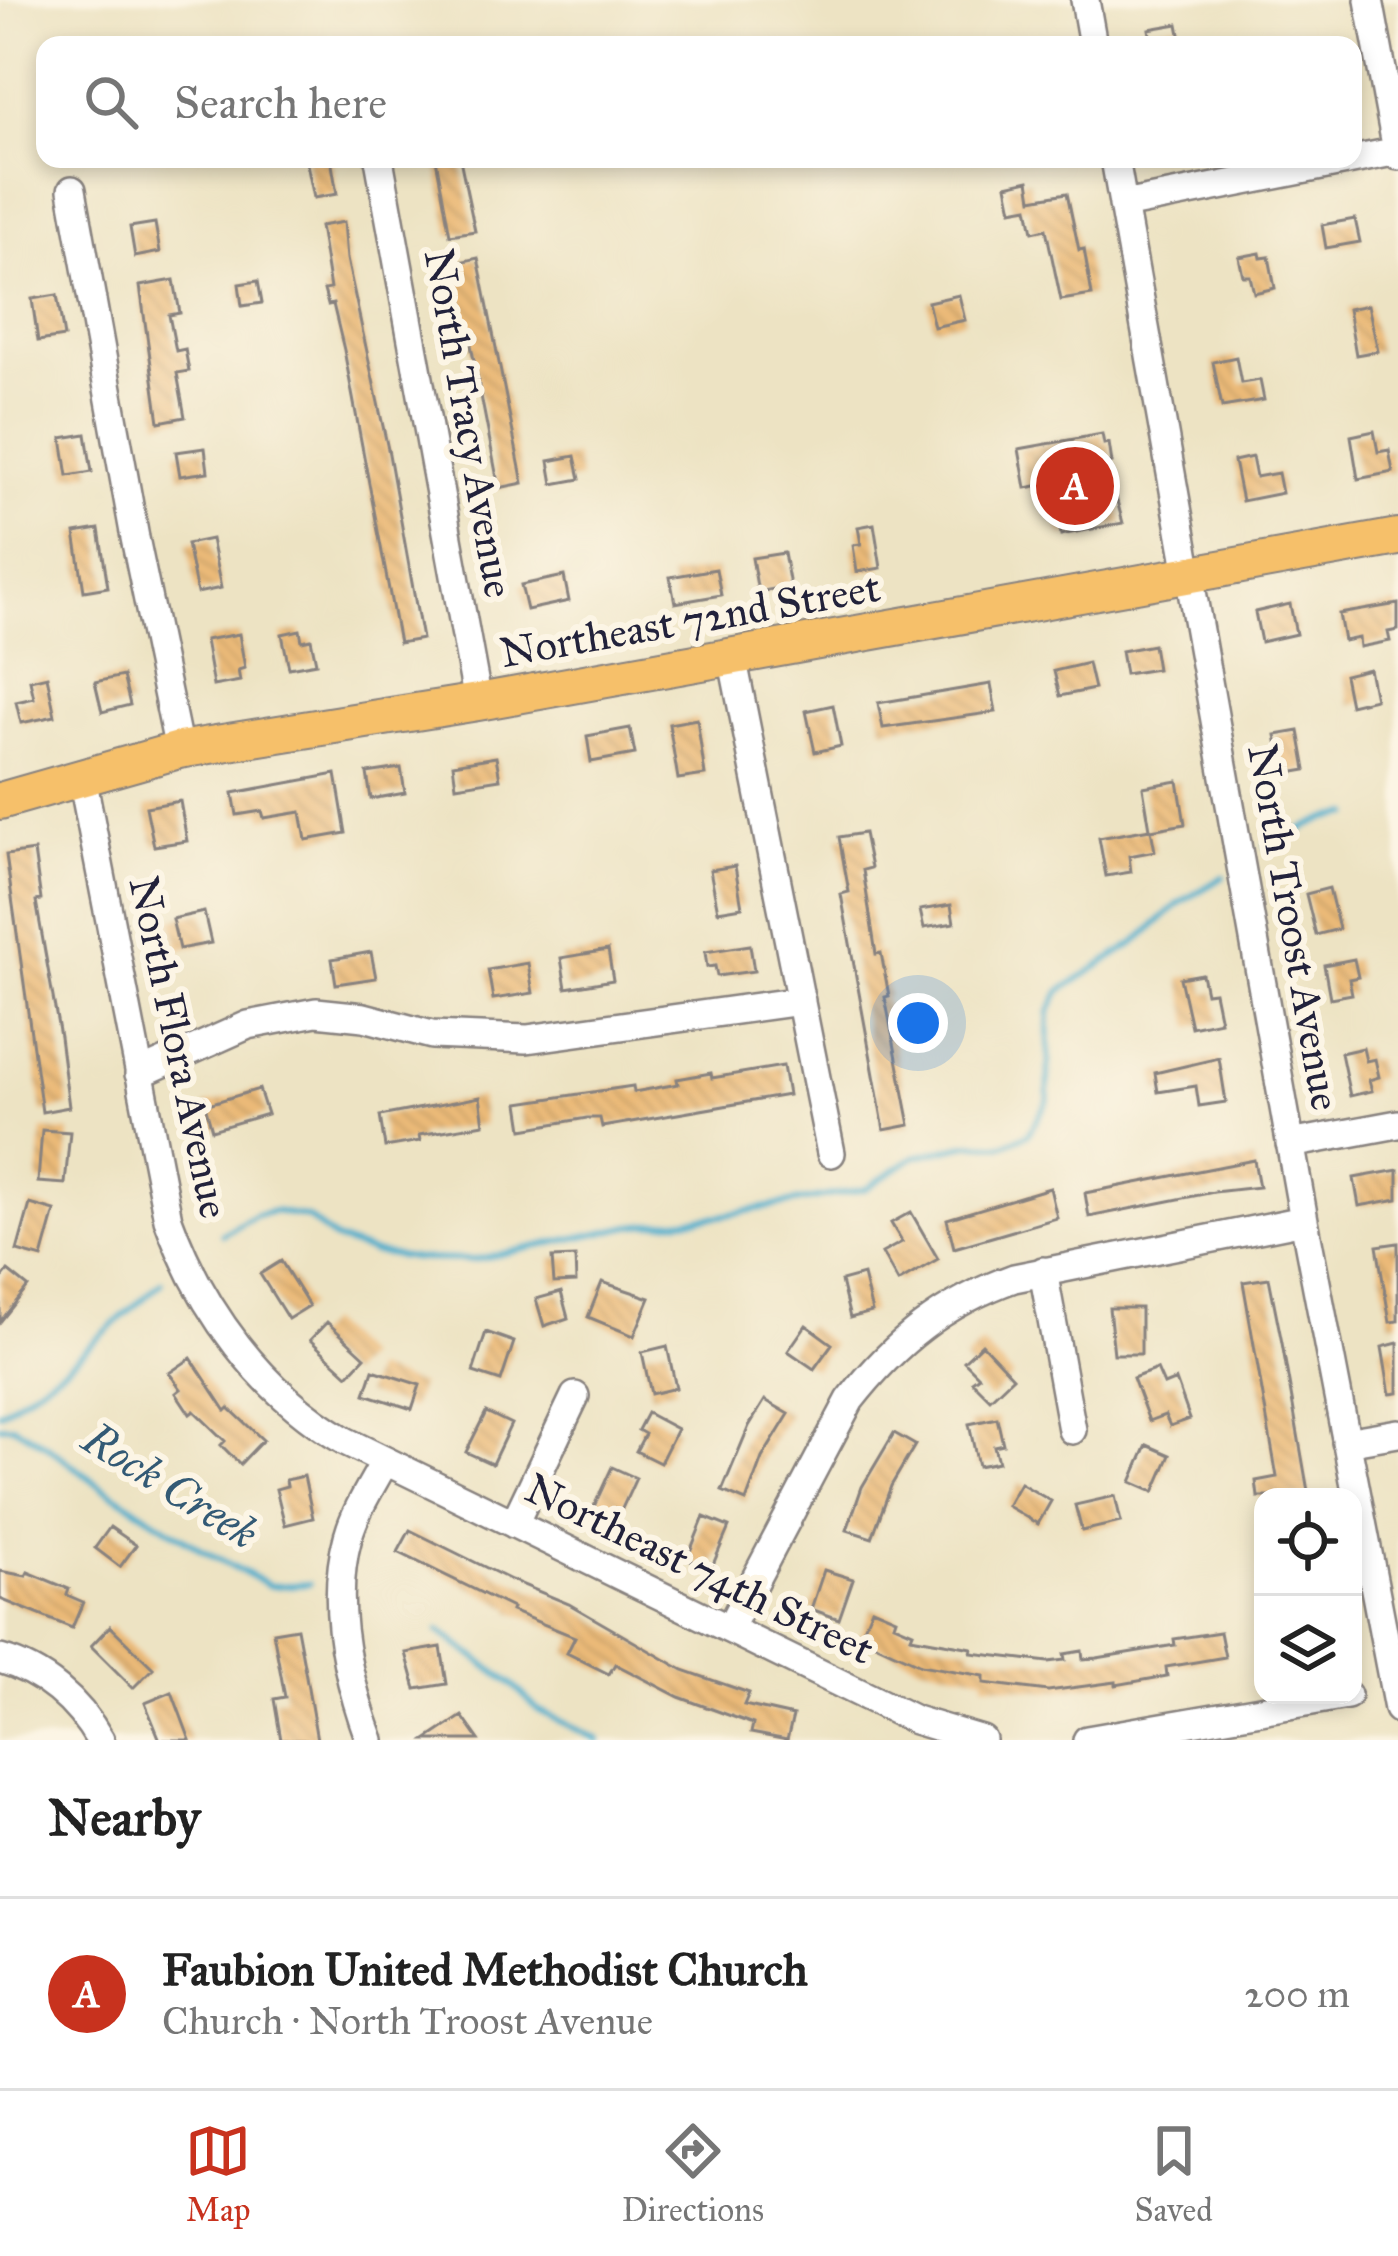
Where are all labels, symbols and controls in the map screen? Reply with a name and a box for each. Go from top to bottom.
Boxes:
search box [36,36,1362,168]
icon: search [78,69,144,135]
text: Search here [174,75,387,130]
street label: North Tracy Avenue [413,245,525,602]
pin: A [1036,441,1114,531]
street label: Northeast 72nd Street [496,561,884,679]
street label: North Troost Avenue [1236,740,1352,1114]
street label: North Flora Avenue [117,872,241,1223]
your location [888,993,948,1053]
water label: Rock Creek [72,1409,268,1561]
street label: Northeast 74th Street [517,1462,882,1676]
map controls [1254,1488,1362,1704]
button: locate [1254,1488,1362,1596]
button: layers [1254,1596,1362,1704]
text: Nearby [48,1787,200,1849]
text: Faubion United Methodist Church [162,1942,808,1997]
text: A [74,1970,100,2018]
text: 200 m [1244,1970,1350,2018]
text: Church · North Troost Avenue [162,1997,653,2045]
tab: Map [185,2118,251,2230]
tab: Directions [622,2118,764,2230]
tab: Saved [1134,2118,1213,2230]

